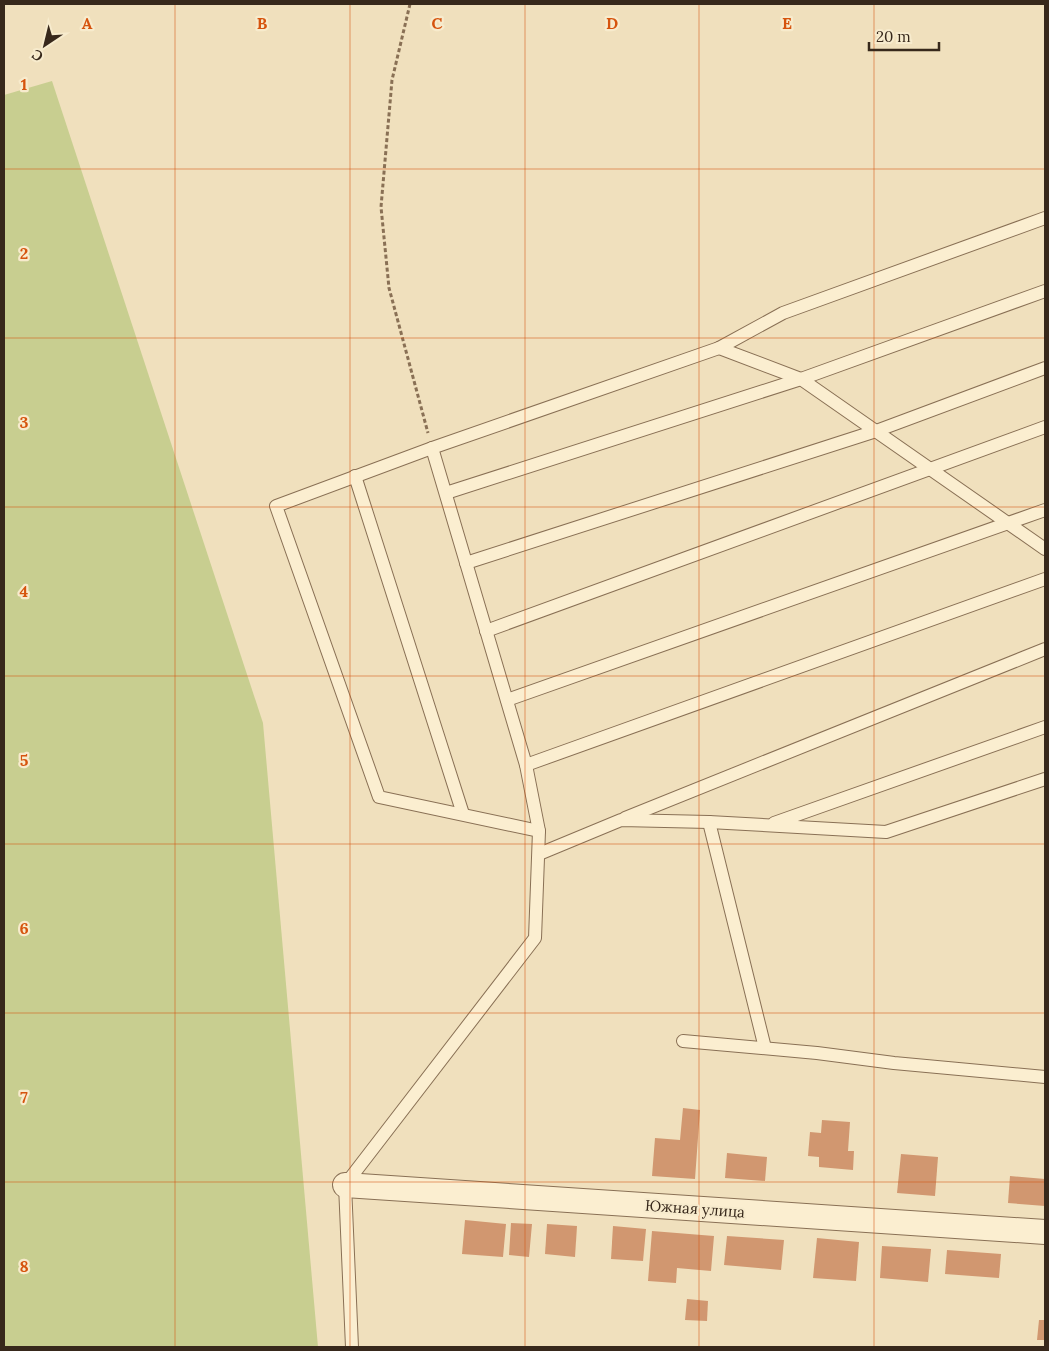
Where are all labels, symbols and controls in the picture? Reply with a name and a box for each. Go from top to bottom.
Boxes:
text: A [82,13,93,33]
text: B [257,13,268,33]
text: C [431,13,443,33]
text: D [606,13,618,33]
text: E [782,13,792,33]
north arrow [20,20,70,70]
scale bar [869,20,939,52]
text: 20 m [876,27,911,46]
text: С [28,45,47,66]
text: 1 [21,74,27,94]
text: 2 [20,243,28,263]
text: 3 [20,412,29,432]
text: 4 [20,581,29,601]
text: 5 [20,750,29,770]
text: 6 [19,918,29,938]
text: 7 [20,1087,28,1107]
street label: Южная улица [644,1196,746,1221]
text: 8 [19,1256,29,1276]

